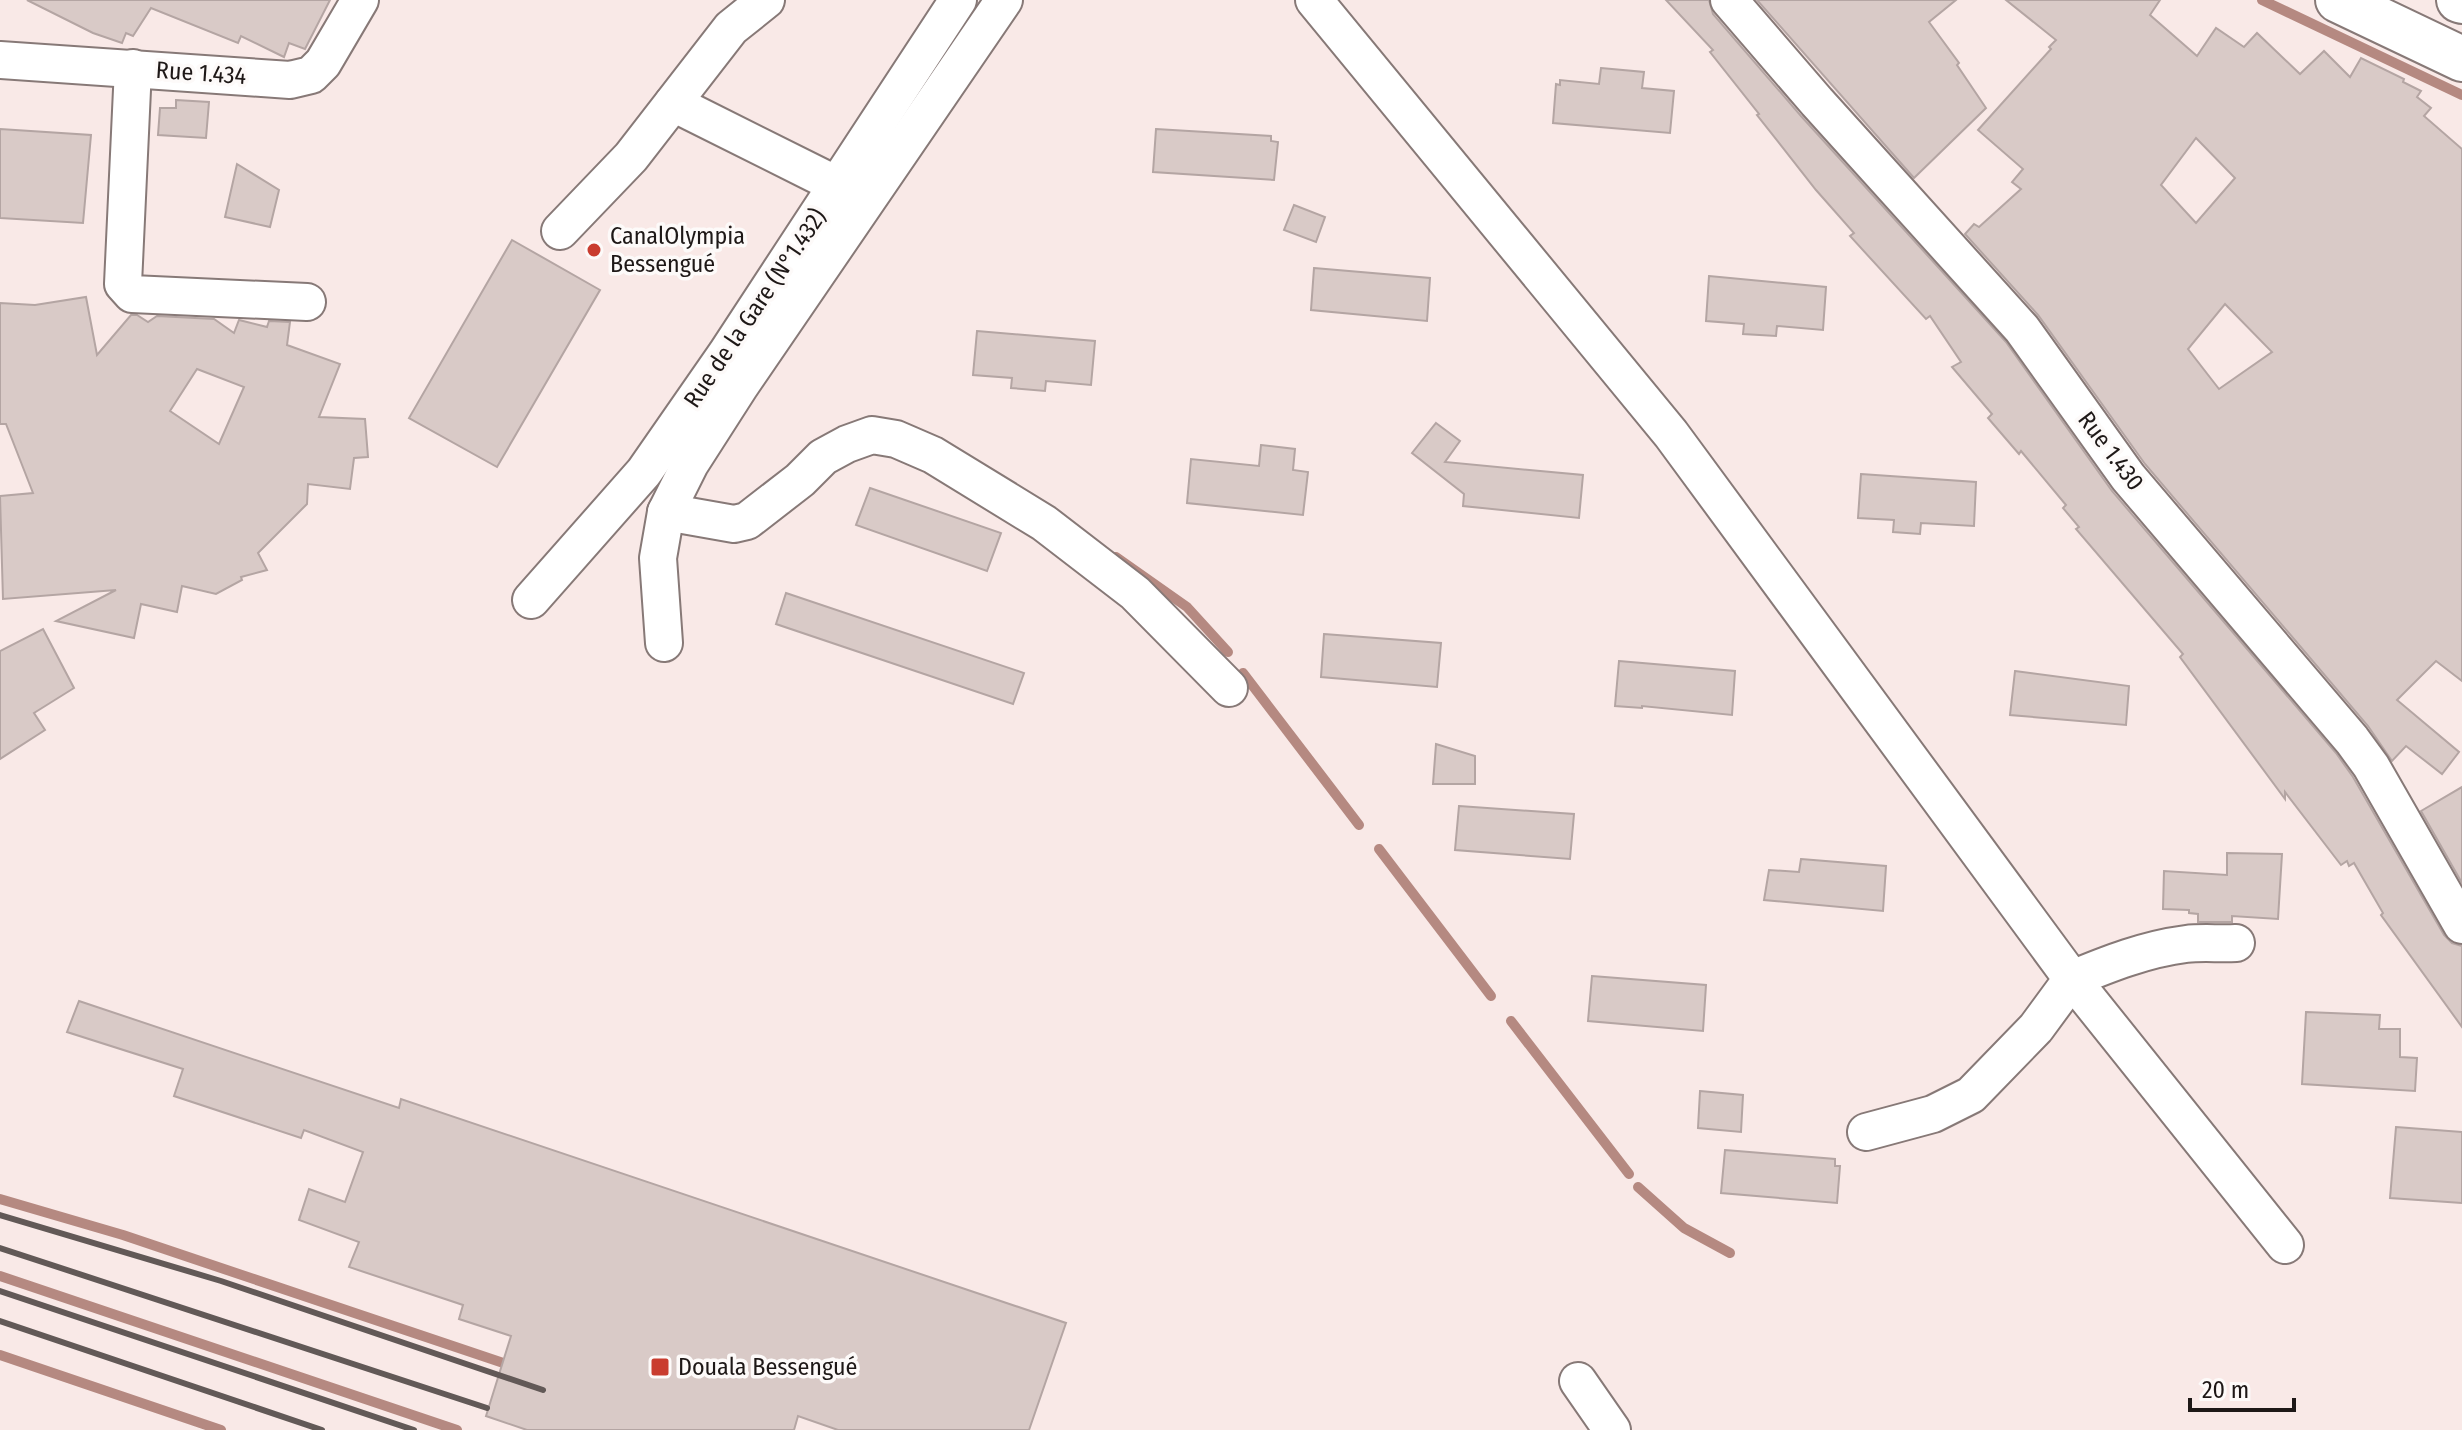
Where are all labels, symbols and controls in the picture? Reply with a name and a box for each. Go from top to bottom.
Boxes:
street label: Rue 1.434 [155,56,247,90]
street label: Rue de la Gare (N°1.432) [678,203,832,413]
place label: CanalOlympia Bessengué [610,222,745,278]
marker: CanalOlympia Bessengué [585,241,603,259]
street label: Rue 1.430 [2072,406,2150,496]
place label: Douala Bessengué [678,1353,857,1381]
marker: Douala Bessengué [649,1356,671,1378]
scale bar [2190,1362,2294,1412]
text: 20 m [2202,1376,2249,1404]

